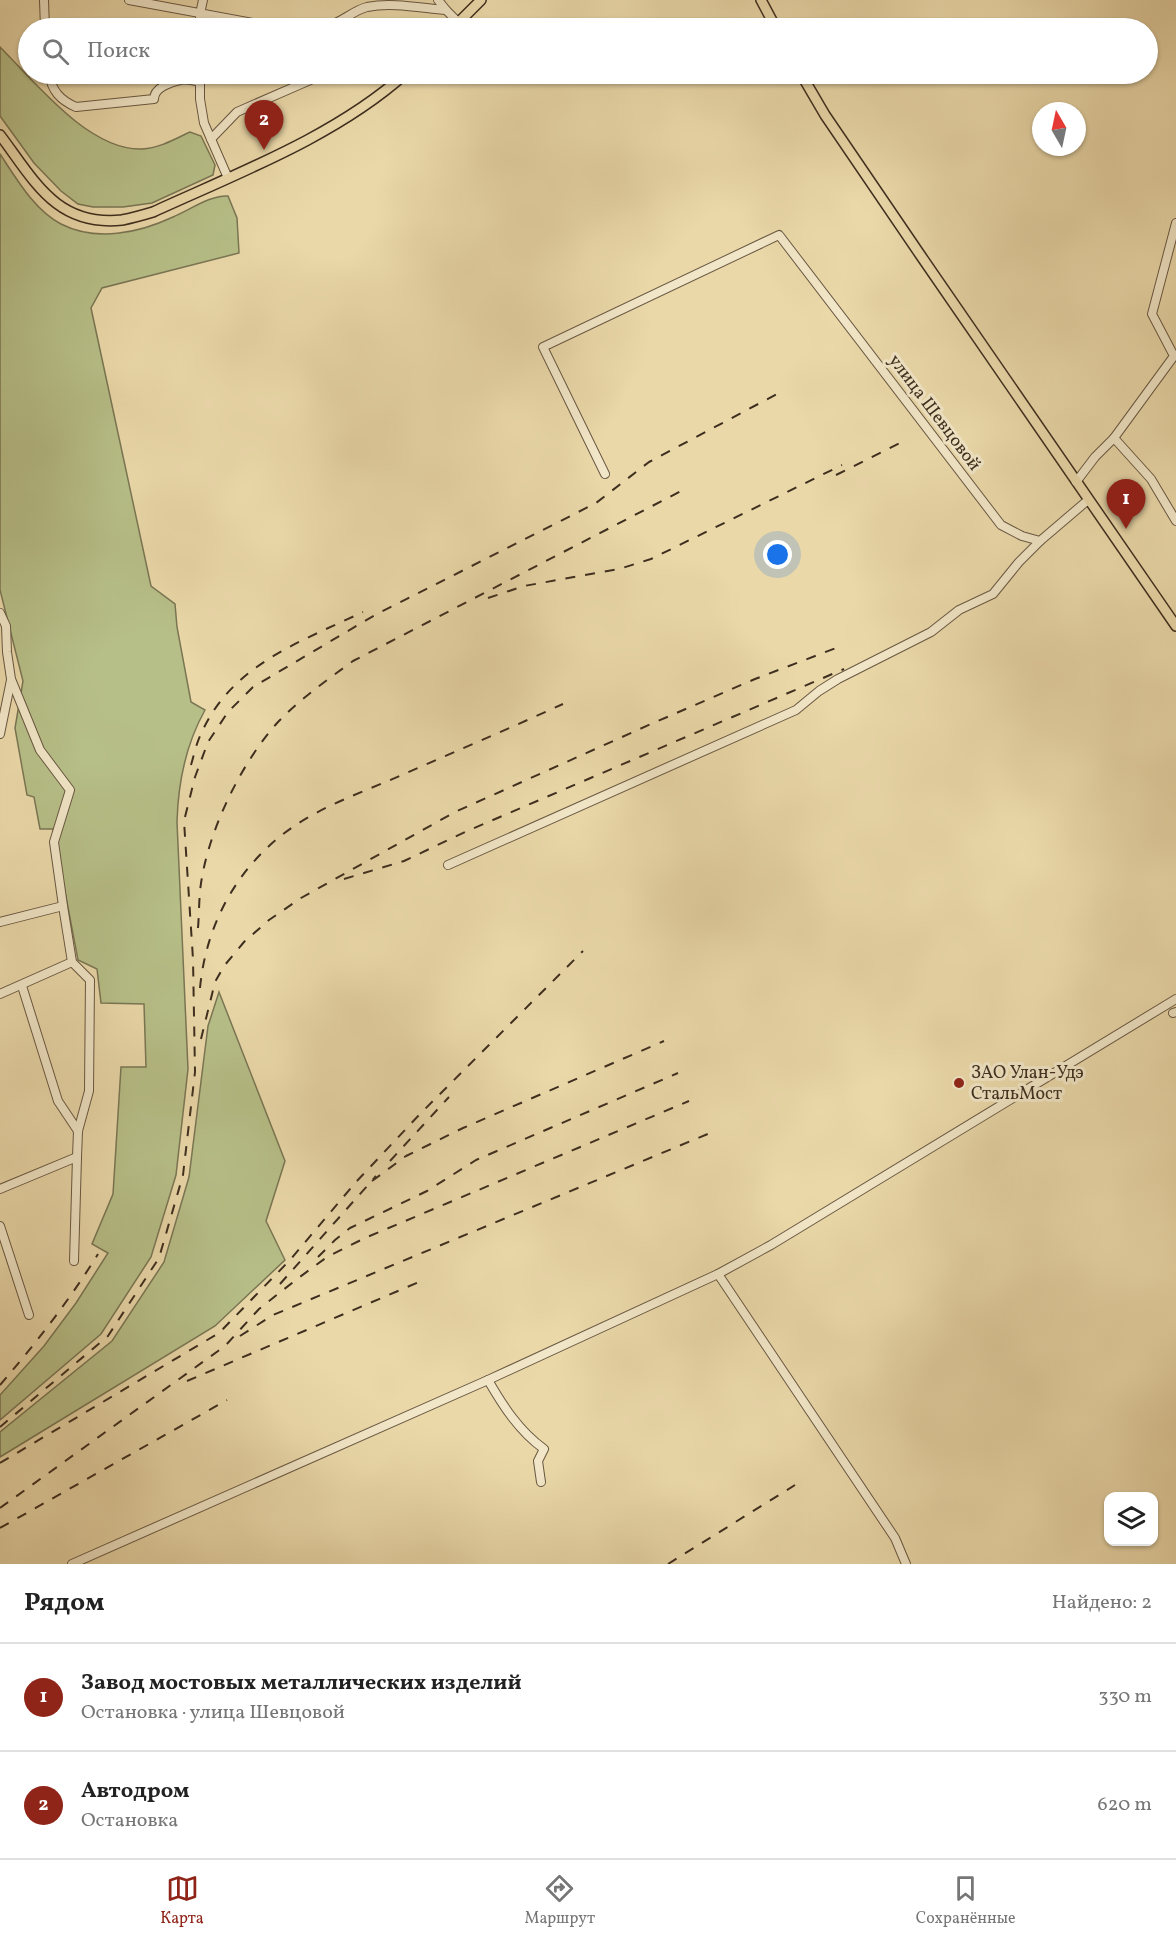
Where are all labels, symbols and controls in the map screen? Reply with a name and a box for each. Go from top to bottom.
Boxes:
search box [18,18,1158,84]
icon: search [39,35,72,68]
text: Поиск [87,36,150,67]
pin: 2 [244,100,284,150]
north arrow [1032,102,1086,156]
street label: улица Шевцовой [882,350,986,476]
pin: 1 [1106,480,1146,529]
your location [763,540,792,569]
place label: ЗАО Улан-Удэ СтальМост [971,1061,1084,1107]
marker: ЗАО Улан-Удэ СтальМост [952,1076,966,1090]
map controls [1104,1492,1158,1546]
button: layers [1104,1492,1158,1546]
text: Рядом [24,1585,104,1621]
text: Найдено: 2 [1052,1589,1152,1617]
text: Завод мостовых металлических изделий [81,1668,522,1699]
text: 1 [39,1683,48,1711]
text: 330 m [1098,1683,1152,1711]
text: Остановка · улица Шевцовой [81,1699,345,1727]
text: Автодром [81,1776,190,1807]
text: 2 [38,1791,49,1819]
text: 620 m [1098,1791,1152,1819]
text: Остановка [81,1807,178,1835]
tab: Карта [160,1872,204,1930]
tab: Маршрут [525,1872,595,1930]
tab: Сохранённые [916,1872,1016,1930]

